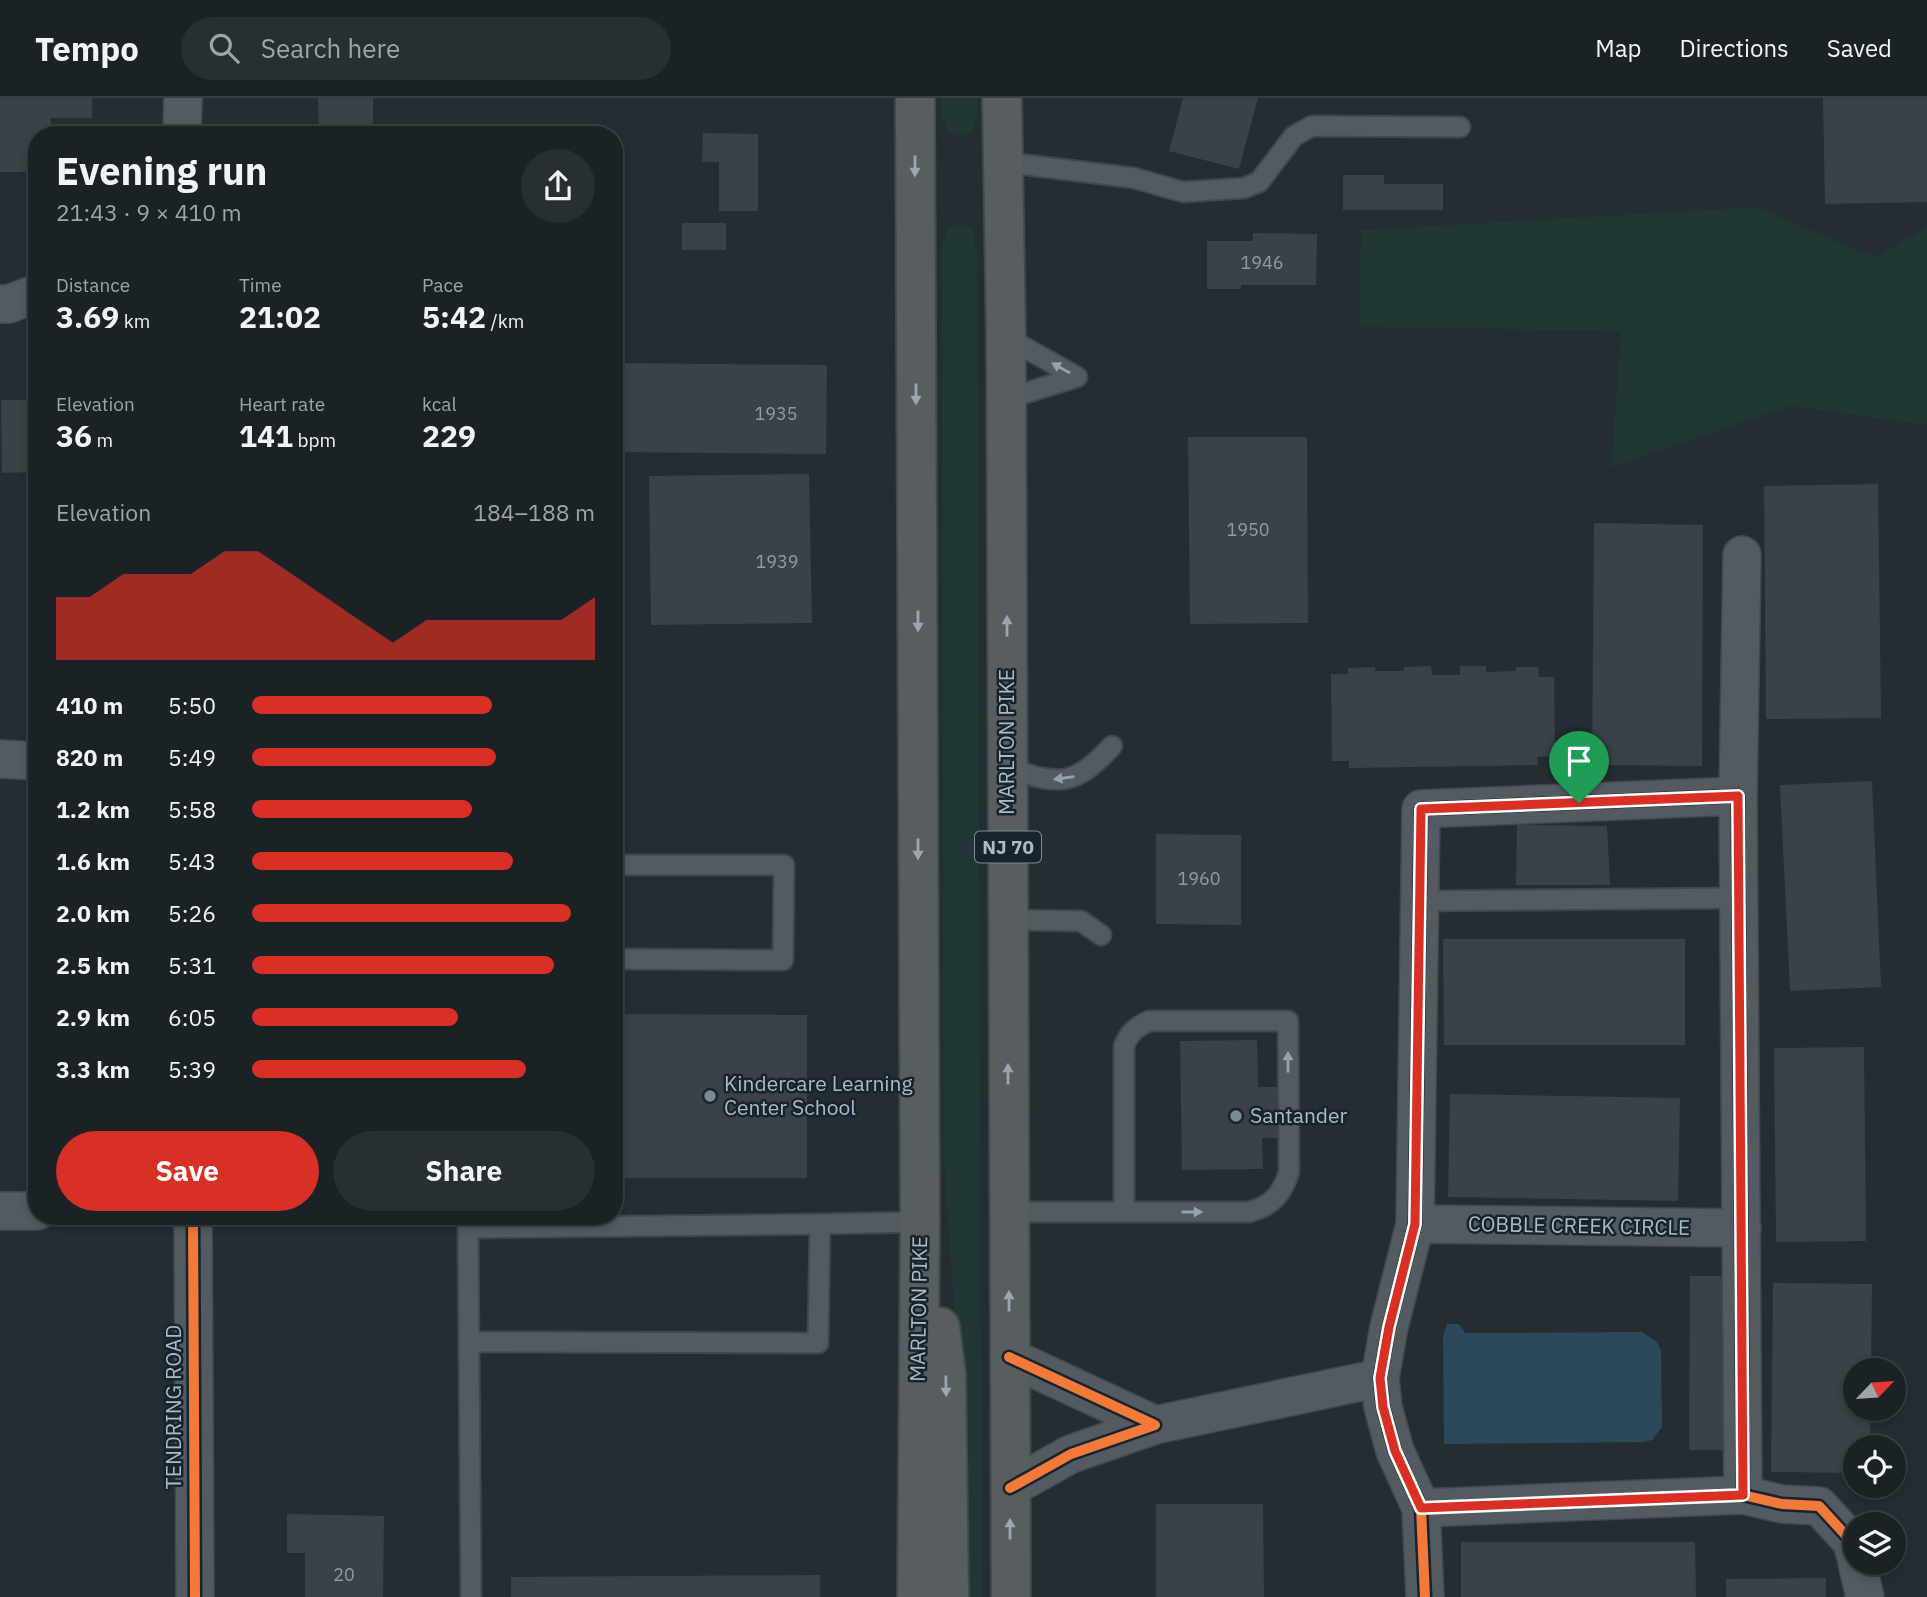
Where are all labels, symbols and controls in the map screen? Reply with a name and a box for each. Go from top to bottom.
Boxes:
search box [181,17,671,80]
text: Tempo [35,27,139,70]
icon: search [205,29,243,67]
text: Search here [261,31,400,65]
text: Map [1595,32,1641,64]
text: Directions [1679,32,1789,64]
text: Saved [1827,32,1892,64]
text: Evening run [56,146,267,195]
button: share [521,149,595,223]
one-way arrow [909,155,921,177]
text: 21:43 · 9 × 410 m [56,197,242,227]
house number: 1946 [1240,251,1284,274]
text: Distance [56,273,130,297]
text: Time [239,273,282,297]
text: Pace [422,273,463,297]
text: 3.69 [56,297,119,336]
text: 21:02 [239,297,321,336]
text: 5:42 [422,297,486,336]
text: km [119,309,150,333]
text: /km [486,309,524,333]
one-way arrow [1051,362,1071,374]
one-way arrow [911,383,922,405]
text: Elevation [56,392,135,416]
text: Heart rate [239,392,325,416]
text: kcal [422,392,457,416]
house number: 1935 [754,402,798,425]
text: 36 [56,416,92,455]
text: 141 [239,416,293,455]
text: 229 [422,416,476,455]
text: m [92,428,113,452]
text: bpm [293,428,336,452]
text: Elevation [56,497,151,527]
text: 184–188 m [473,497,595,527]
house number: 1950 [1226,518,1270,541]
house number: 1939 [755,550,799,573]
one-way arrow [912,610,924,632]
one-way arrow [1001,615,1013,637]
street label: MARLTON PIKE [992,669,1020,815]
text: 410 m [56,690,123,720]
text: 5:50 [168,690,216,720]
pin [1549,731,1609,803]
text: 820 m [56,742,123,772]
text: 5:49 [168,742,216,772]
icon: arrive [1560,742,1598,780]
one-way arrow [1053,773,1075,784]
text: 1.2 km [56,794,130,824]
text: 5:58 [168,794,216,824]
road number: NJ 70 [975,832,1041,862]
one-way arrow [912,838,924,860]
text: 1.6 km [56,846,130,876]
text: 5:43 [168,846,216,876]
house number: 1960 [1177,867,1221,890]
text: 2.0 km [56,898,130,928]
text: 5:26 [168,898,216,928]
text: 2.5 km [56,950,130,980]
text: 5:31 [168,950,216,980]
text: 2.9 km [56,1002,130,1032]
text: 6:05 [168,1002,216,1032]
one-way arrow [1282,1050,1294,1072]
text: 3.3 km [56,1054,130,1084]
text: 5:39 [168,1054,216,1084]
one-way arrow [1002,1063,1014,1085]
place label: Kindercare Learning Center School [724,1069,913,1121]
marker: Kindercare Learning Center School [702,1088,718,1104]
place label: Santander [1250,1101,1348,1129]
marker: Santander [1228,1108,1244,1124]
button: Save [56,1131,319,1211]
button: Share [333,1131,595,1211]
one-way arrow [1182,1206,1204,1218]
street label: COBBLE CREEK CIRCLE [1468,1209,1690,1241]
street label: MARLTON PIKE [903,1236,933,1382]
one-way arrow [1003,1290,1015,1312]
street label: TENDRING ROAD [159,1325,187,1489]
north arrow [1843,1358,1906,1421]
map controls [1843,1358,1906,1575]
one-way arrow [940,1375,952,1397]
button: locate [1843,1435,1906,1498]
button: layers [1843,1512,1906,1575]
one-way arrow [1004,1518,1016,1540]
house number: 20 [333,1563,355,1586]

